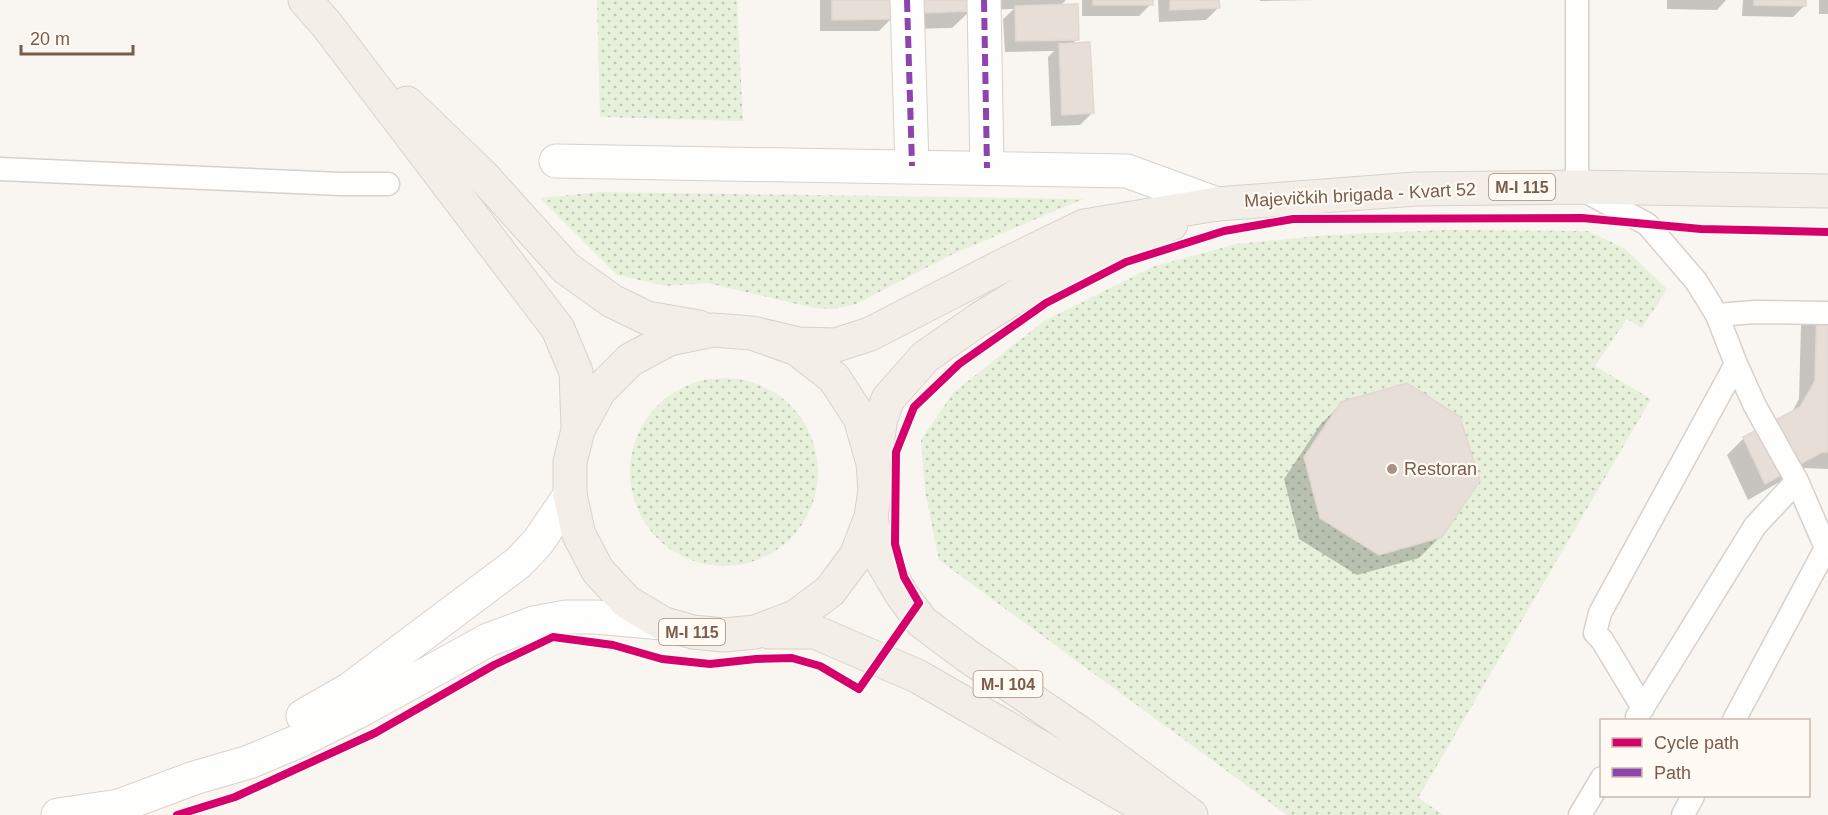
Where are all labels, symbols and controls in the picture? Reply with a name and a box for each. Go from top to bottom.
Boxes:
scale bar [21,18,134,56]
text: 20 m [30,29,70,49]
road number: M-I 115 [1489,174,1555,200]
street label: Majevičkih brigada - Kvart 52 [1244,179,1476,211]
place label: Restoran [1404,459,1477,479]
marker: Restoran [1385,462,1399,476]
road number: M-I 115 [659,619,725,645]
road number: M-I 104 [974,671,1042,697]
legend [1600,719,1810,797]
text: Cycle path [1654,733,1739,753]
text: Path [1654,763,1691,783]

